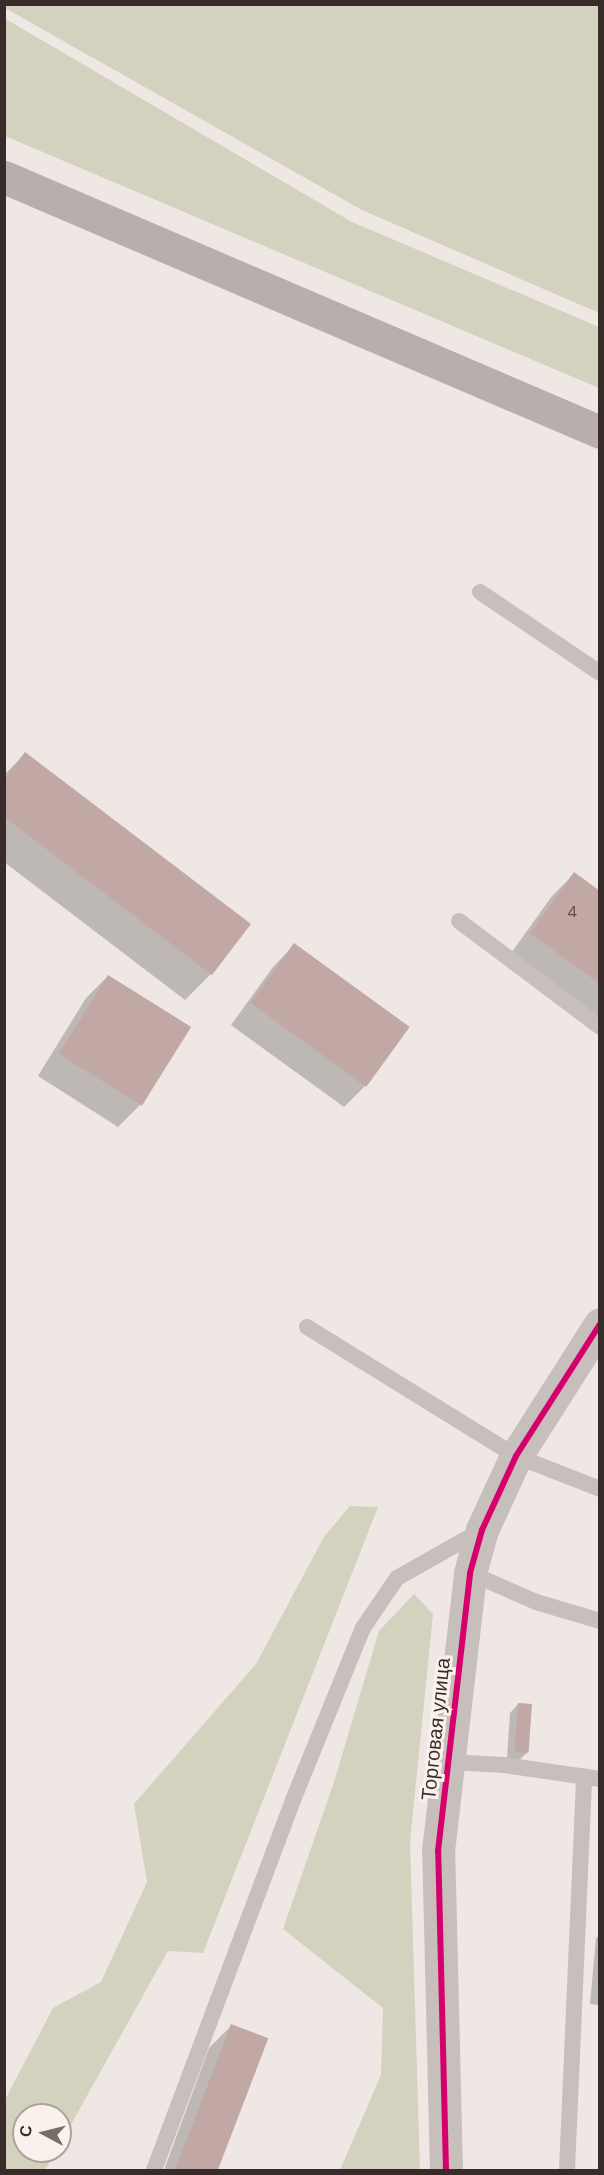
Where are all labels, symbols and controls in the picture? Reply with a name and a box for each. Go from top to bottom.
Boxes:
house number: 4 [567,902,577,922]
street label: Торговая улица [417,1656,455,1802]
north arrow [12,2103,72,2163]
text: С [14,2124,37,2138]

